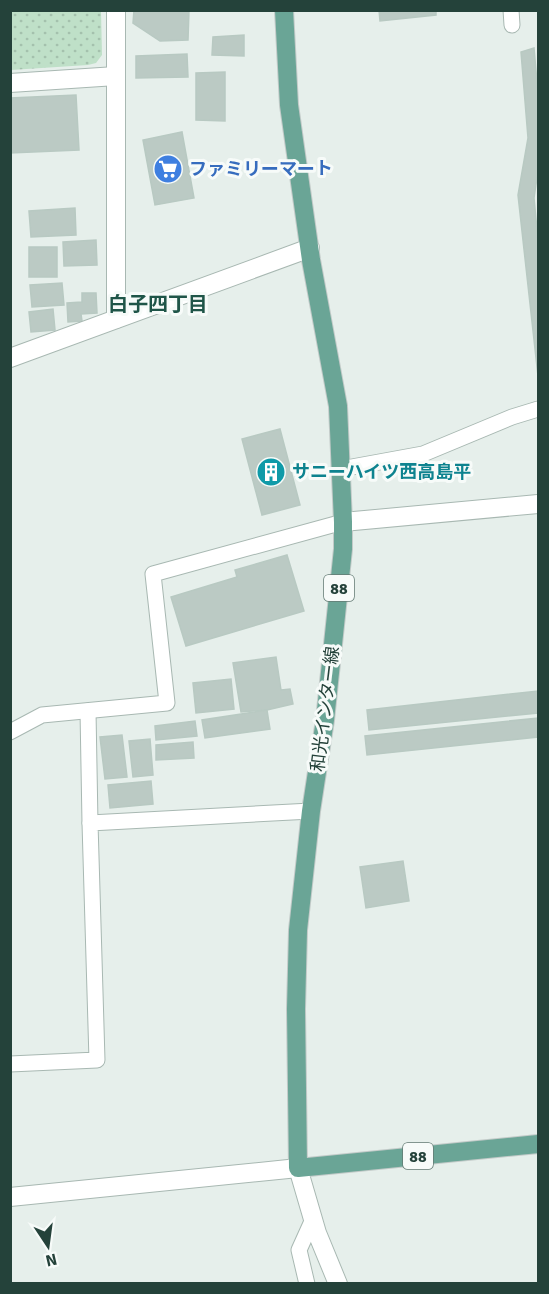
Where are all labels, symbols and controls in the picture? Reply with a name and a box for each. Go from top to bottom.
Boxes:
supermarket icon: ファミリーマート [152,153,184,185]
place label: ファミリーマート [189,158,333,180]
district label: 白子四丁目 [108,292,208,317]
building icon: サニーハイツ西高島平 [255,456,287,488]
place label: サニーハイツ西高島平 [292,461,471,483]
road number: 88 [324,575,354,601]
street label: 和光インター線 [306,645,344,773]
road number: 88 [403,1143,433,1169]
north arrow [18,1216,78,1276]
text: N [43,1249,59,1271]

